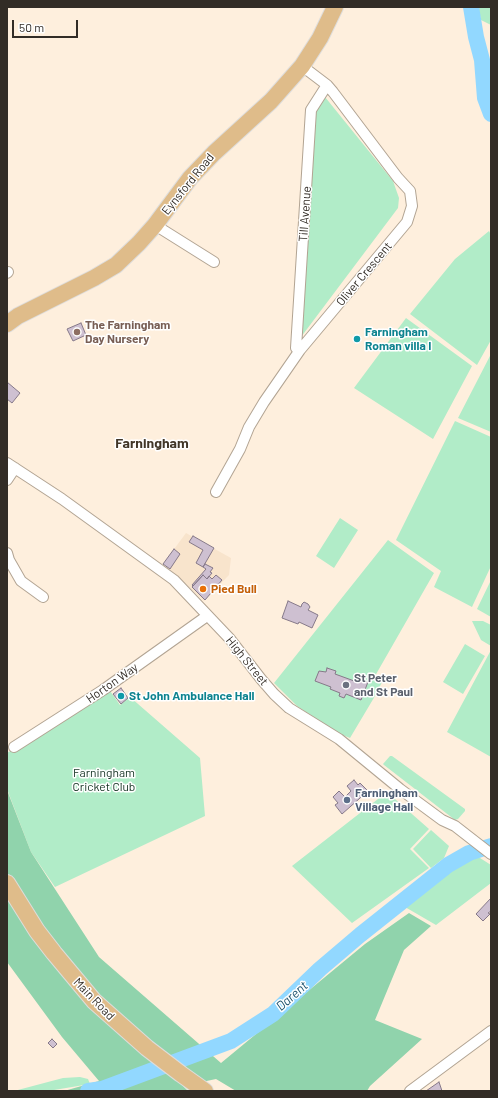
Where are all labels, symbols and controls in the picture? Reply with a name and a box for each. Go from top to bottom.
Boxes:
scale bar [14,12,80,38]
text: 50 m [19,20,44,34]
street label: Eynsford Road [159,150,217,218]
street label: Till Avenue [296,186,314,242]
street label: Oliver Crescent [333,239,395,309]
place label: The Farningham Day Nursery [85,318,170,346]
place label: Farningham Roman villa I [365,325,431,353]
marker: The Farningham Day Nursery [72,327,82,337]
marker: Farningham Roman villa I [352,334,362,344]
district label: Farningham [115,435,189,451]
place label: Pied Bull [211,582,257,596]
marker: Pied Bull [198,584,208,594]
street label: High Street [223,634,271,688]
street label: Horton Way [83,660,141,706]
place label: St Peter and St Paul [354,671,413,699]
marker: St Peter and St Paul [341,680,351,690]
place label: St John Ambulance Hall [129,689,255,703]
marker: St John Ambulance Hall [116,691,126,701]
park label: Farningham Cricket Club [73,766,135,794]
place label: Farningham Village Hall [355,786,418,814]
marker: Farningham Village Hall [342,795,352,805]
street label: Main Road [70,975,118,1023]
water label: Darent [273,978,311,1014]

